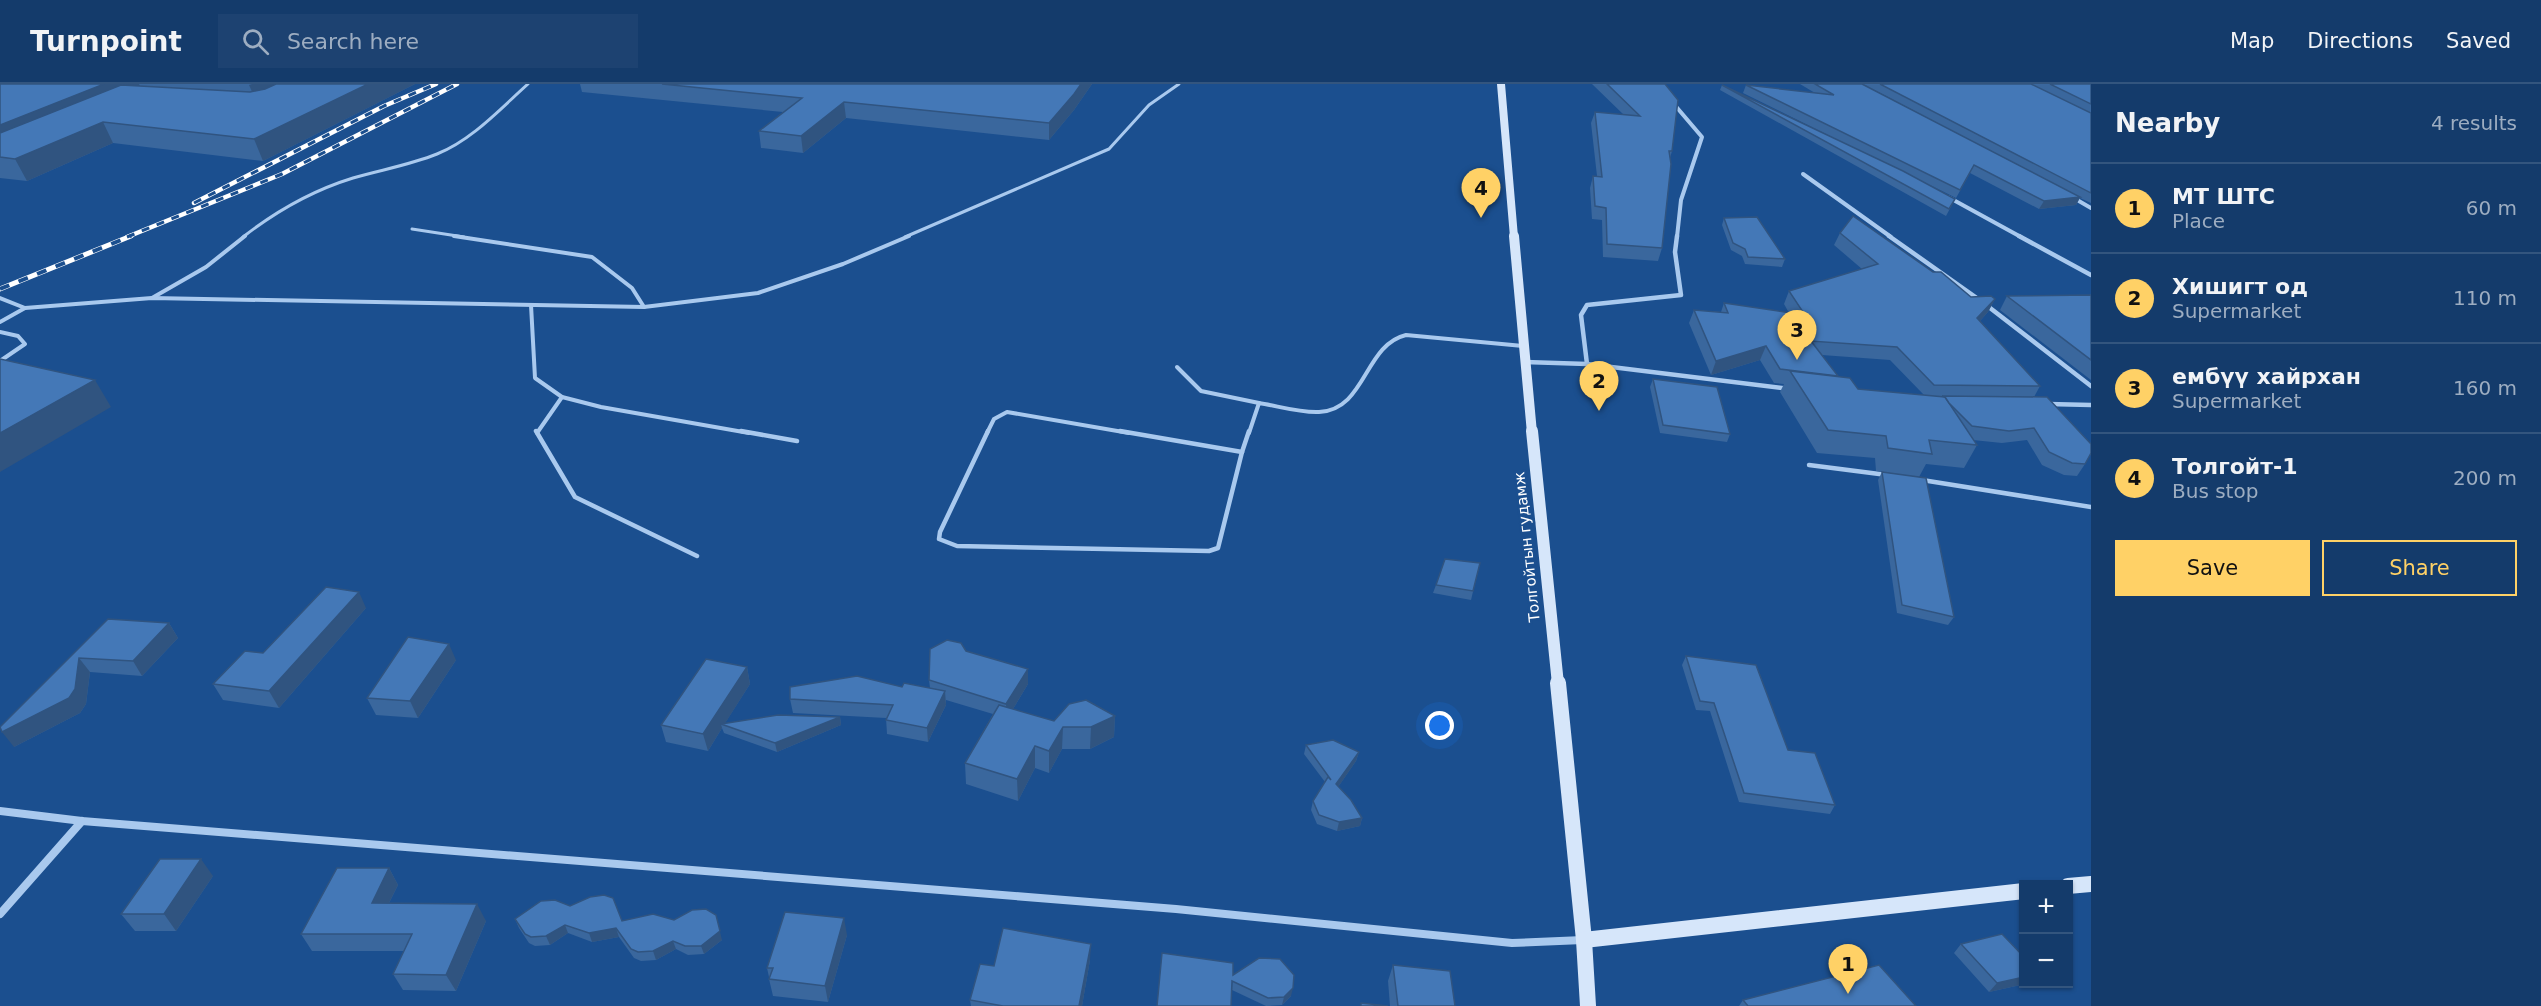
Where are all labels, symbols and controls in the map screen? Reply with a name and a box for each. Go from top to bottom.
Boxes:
search box [218,14,638,68]
text: Turnpoint [30,25,182,58]
icon: search [239,25,272,58]
text: Search here [287,29,419,54]
text: Map [2230,29,2274,53]
text: Directions [2307,29,2413,53]
text: Saved [2446,29,2511,53]
text: Nearby [2115,108,2220,138]
text: 4 results [2431,111,2517,135]
pin: 4 [1462,168,1500,218]
text: MТ ШТС [2172,184,2275,209]
text: 1 [2128,196,2141,220]
text: 60 m [2466,196,2517,220]
text: Place [2172,209,2225,233]
text: Хишигт од [2172,274,2308,299]
text: 2 [2128,286,2141,310]
text: 110 m [2453,286,2517,310]
text: Supermarket [2172,299,2301,323]
pin: 3 [1778,310,1816,360]
pin: 2 [1580,362,1618,411]
text: ембүү хайрхан [2172,364,2361,389]
text: 3 [2128,376,2141,400]
text: 160 m [2453,376,2517,400]
text: Supermarket [2172,389,2301,413]
text: Толгойт-1 [2172,454,2297,479]
text: 4 [2128,466,2141,490]
text: 200 m [2453,466,2517,490]
street label: Толгойтын гудамж [1510,471,1544,624]
text: Bus stop [2172,479,2258,503]
button: Save [2115,540,2310,596]
button: Share [2322,540,2517,596]
your location [1425,711,1454,740]
map controls [2019,880,2073,988]
button: + [2019,880,2073,934]
button: − [2019,934,2073,988]
pin: 1 [1828,944,1868,994]

